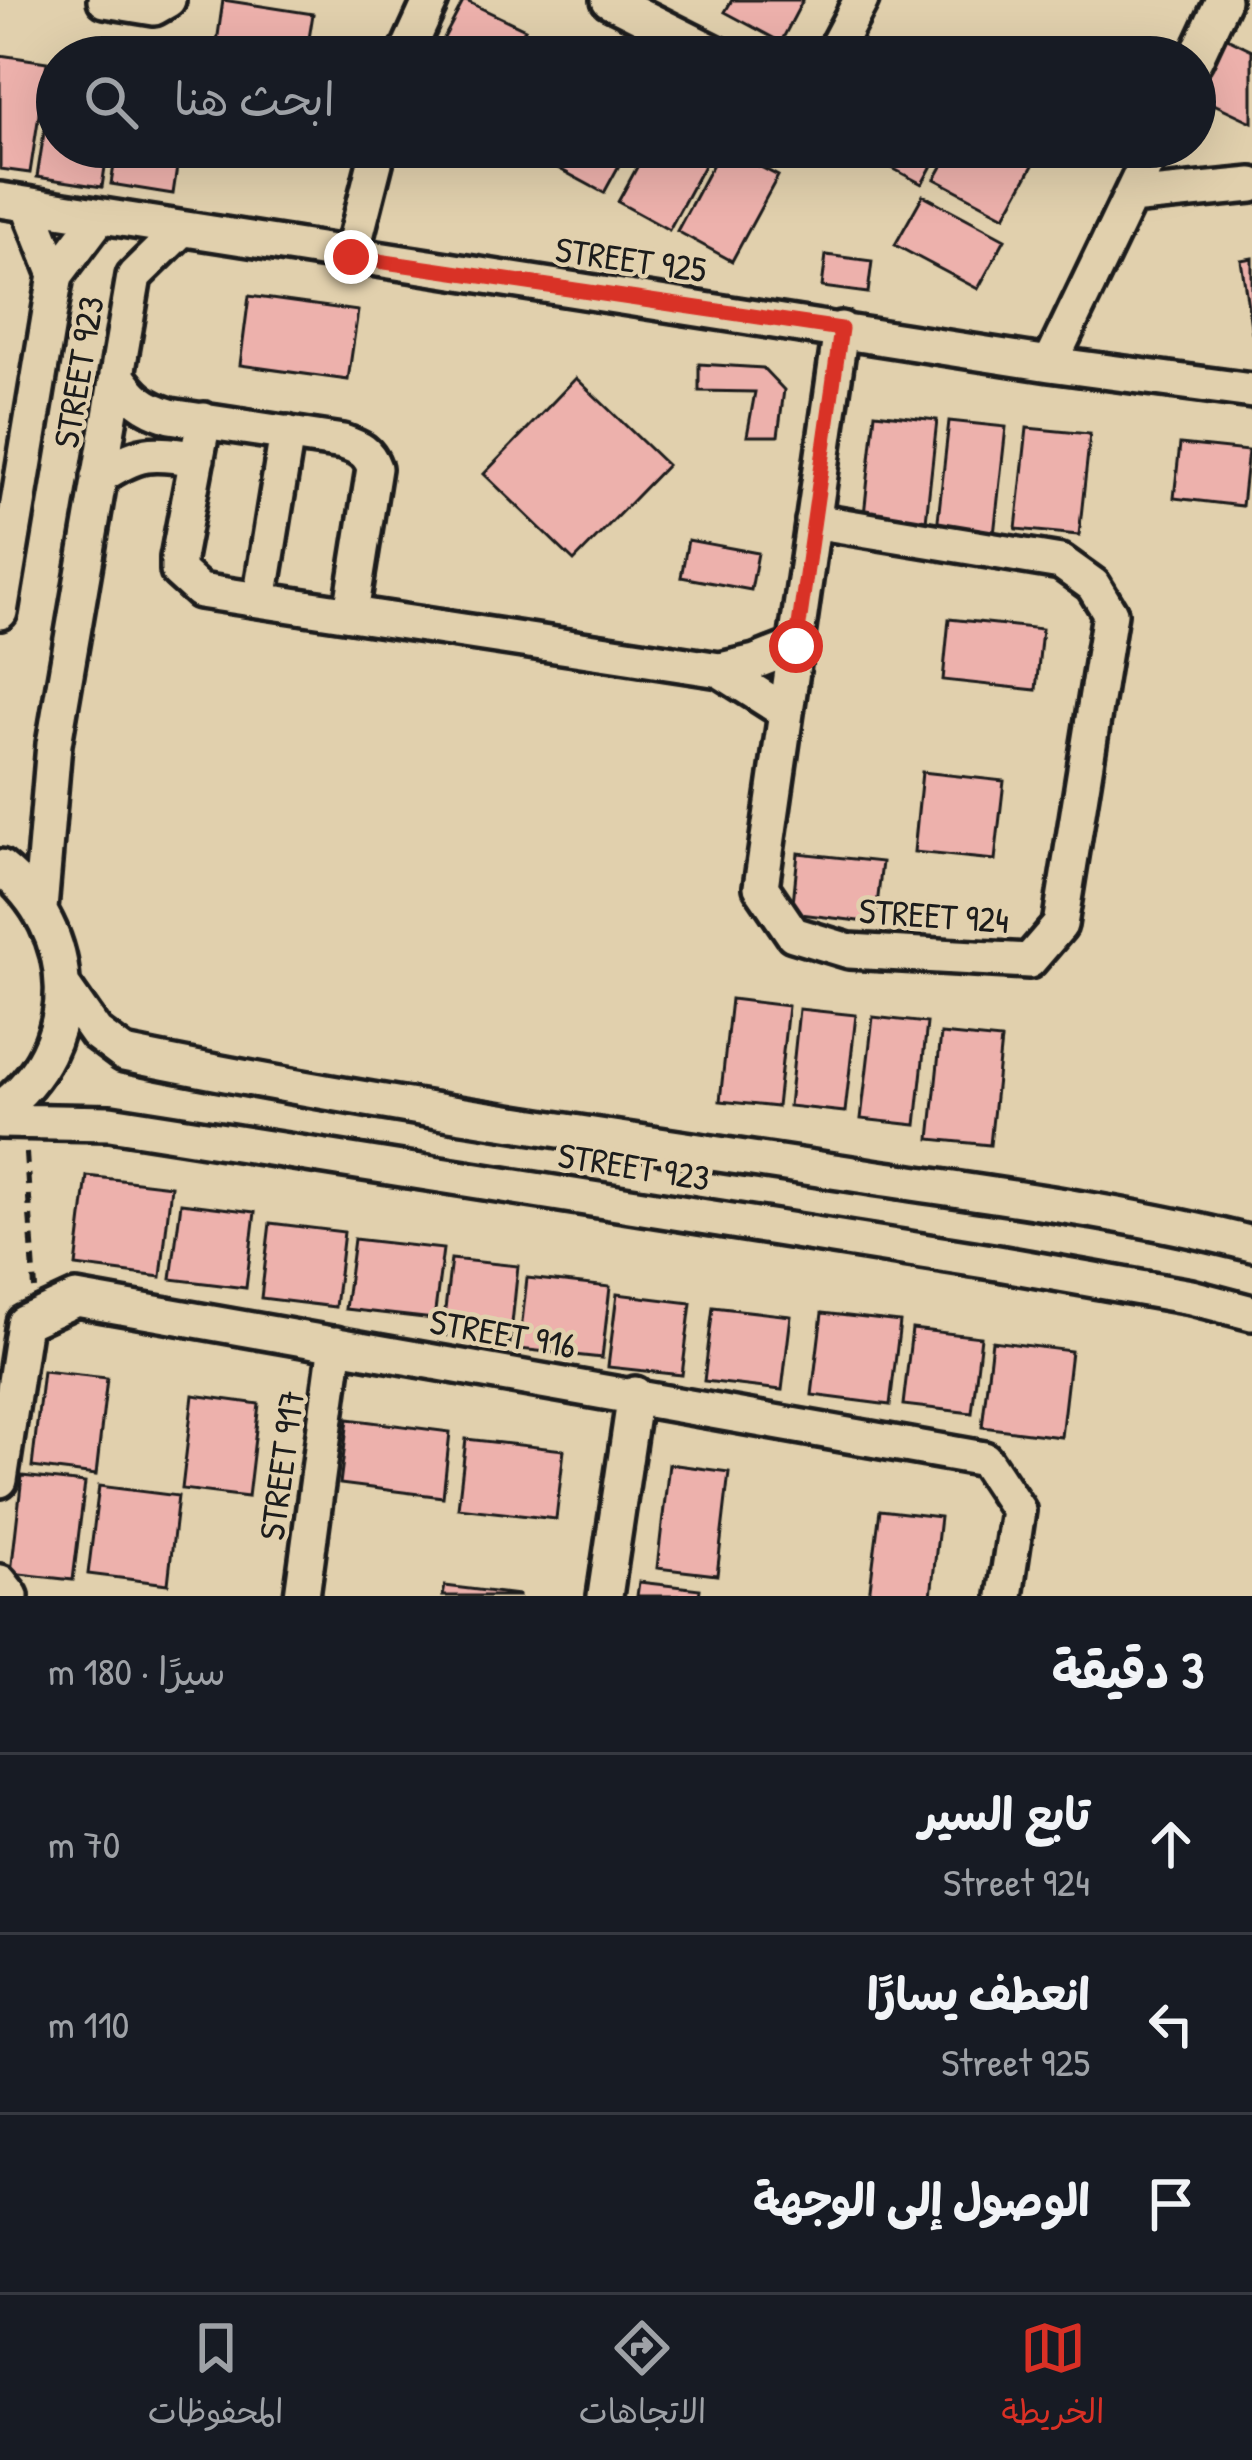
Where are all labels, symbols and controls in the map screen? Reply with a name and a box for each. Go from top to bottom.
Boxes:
search box [36,36,1216,168]
text: ابحث هنا [174,68,335,129]
icon: search [78,69,144,135]
street label: STREET 925 [552,224,710,293]
route end [324,230,378,284]
street label: STREET 923 [40,292,115,451]
route start [769,619,823,673]
street label: STREET 924 [857,885,1011,944]
street label: STREET 923 [555,1129,713,1202]
street label: STREET 916 [426,1296,580,1369]
street label: STREET 917 [246,1387,315,1543]
text: 3 دقيقة [1052,1635,1204,1704]
text: سيرًا · 180 m [48,1644,226,1697]
text: تابع السير [919,1783,1090,1844]
icon: ahead [1138,1811,1204,1877]
text: 70 m [48,1817,120,1870]
text: Street 924 [943,1855,1090,1908]
text: انعطف يسارًا [867,1963,1090,2024]
icon: left [1138,1991,1204,2057]
text: 110 m [48,1997,129,2050]
text: Street 925 [941,2035,1090,2088]
text: الوصول إلى الوجهة [753,2169,1090,2230]
icon: arrive [1138,2171,1204,2237]
tab: المحفوظات [148,2315,284,2441]
tab: الاتجاهات [579,2315,706,2441]
tab: الخريطة [1001,2315,1104,2441]

